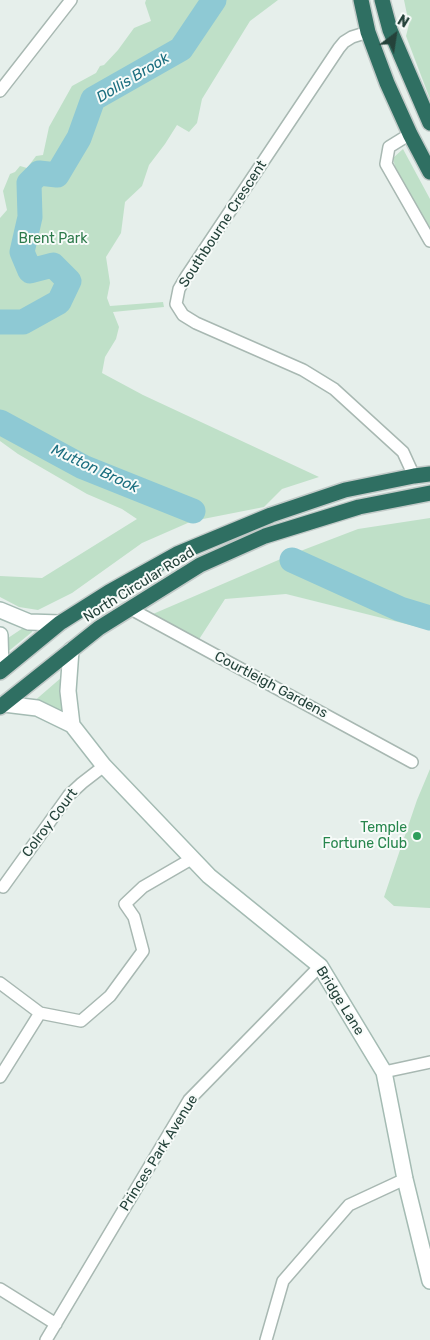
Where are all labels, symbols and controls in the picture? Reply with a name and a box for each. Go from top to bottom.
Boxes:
north arrow [370,10,420,60]
text: N [394,12,412,32]
water label: Dollis Brook [93,49,173,107]
street label: Southbourne Crescent [176,157,270,291]
park label: Brent Park [19,231,87,247]
water label: Mutton Brook [48,441,142,497]
street label: North Circular Road [80,544,198,626]
street label: Courtleigh Gardens [212,648,330,722]
street label: Colroy Court [19,785,81,861]
place label: Temple Fortune Club [322,820,407,852]
marker: Temple Fortune Club [411,830,423,842]
street label: Bridge Lane [312,963,368,1039]
street label: Princes Park Avenue [116,1092,202,1214]

